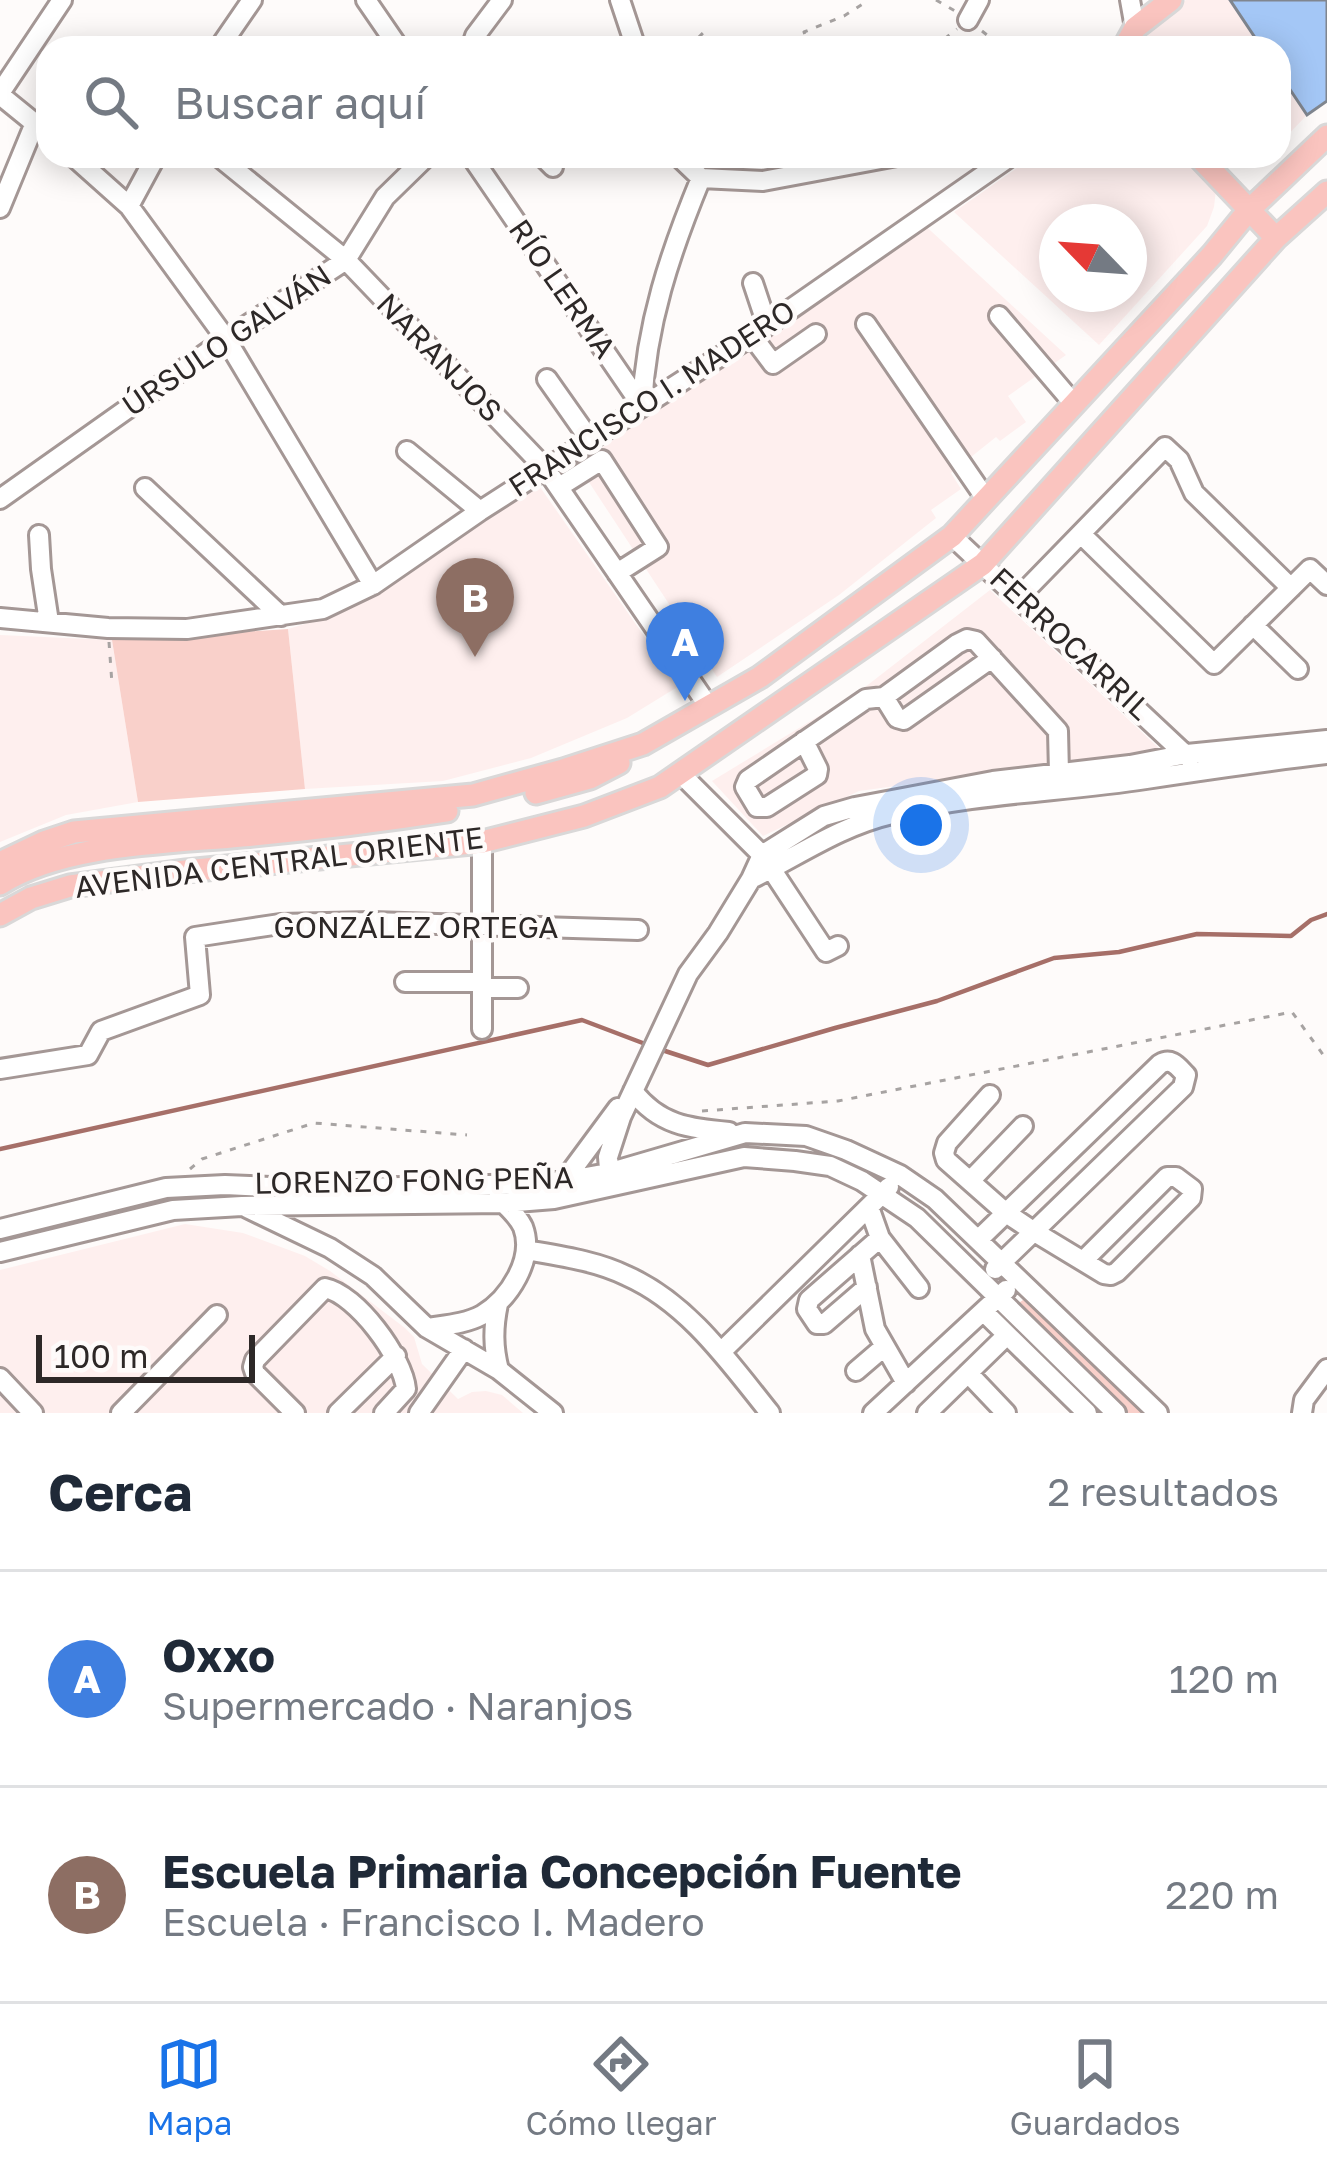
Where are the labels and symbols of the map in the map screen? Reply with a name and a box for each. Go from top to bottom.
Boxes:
north arrow [1039,204,1147,312]
street label: RÍO LERMA [502,212,624,365]
street label: ÚRSULO GALVÁN [115,257,338,423]
street label: NARANJOS [370,286,510,429]
street label: FRANCISCO I. MADERO [502,292,801,504]
pin: B [436,558,514,657]
street label: FERROCARRIL [983,560,1158,727]
pin: A [646,602,724,701]
your location [891,795,951,855]
street label: AVENIDA CENTRAL ORIENTE [73,819,485,905]
street label: GONZÁLEZ ORTEGA [274,909,558,945]
street label: LORENZO FONG PEÑA [254,1159,574,1201]
scale bar [36,1329,255,1382]

